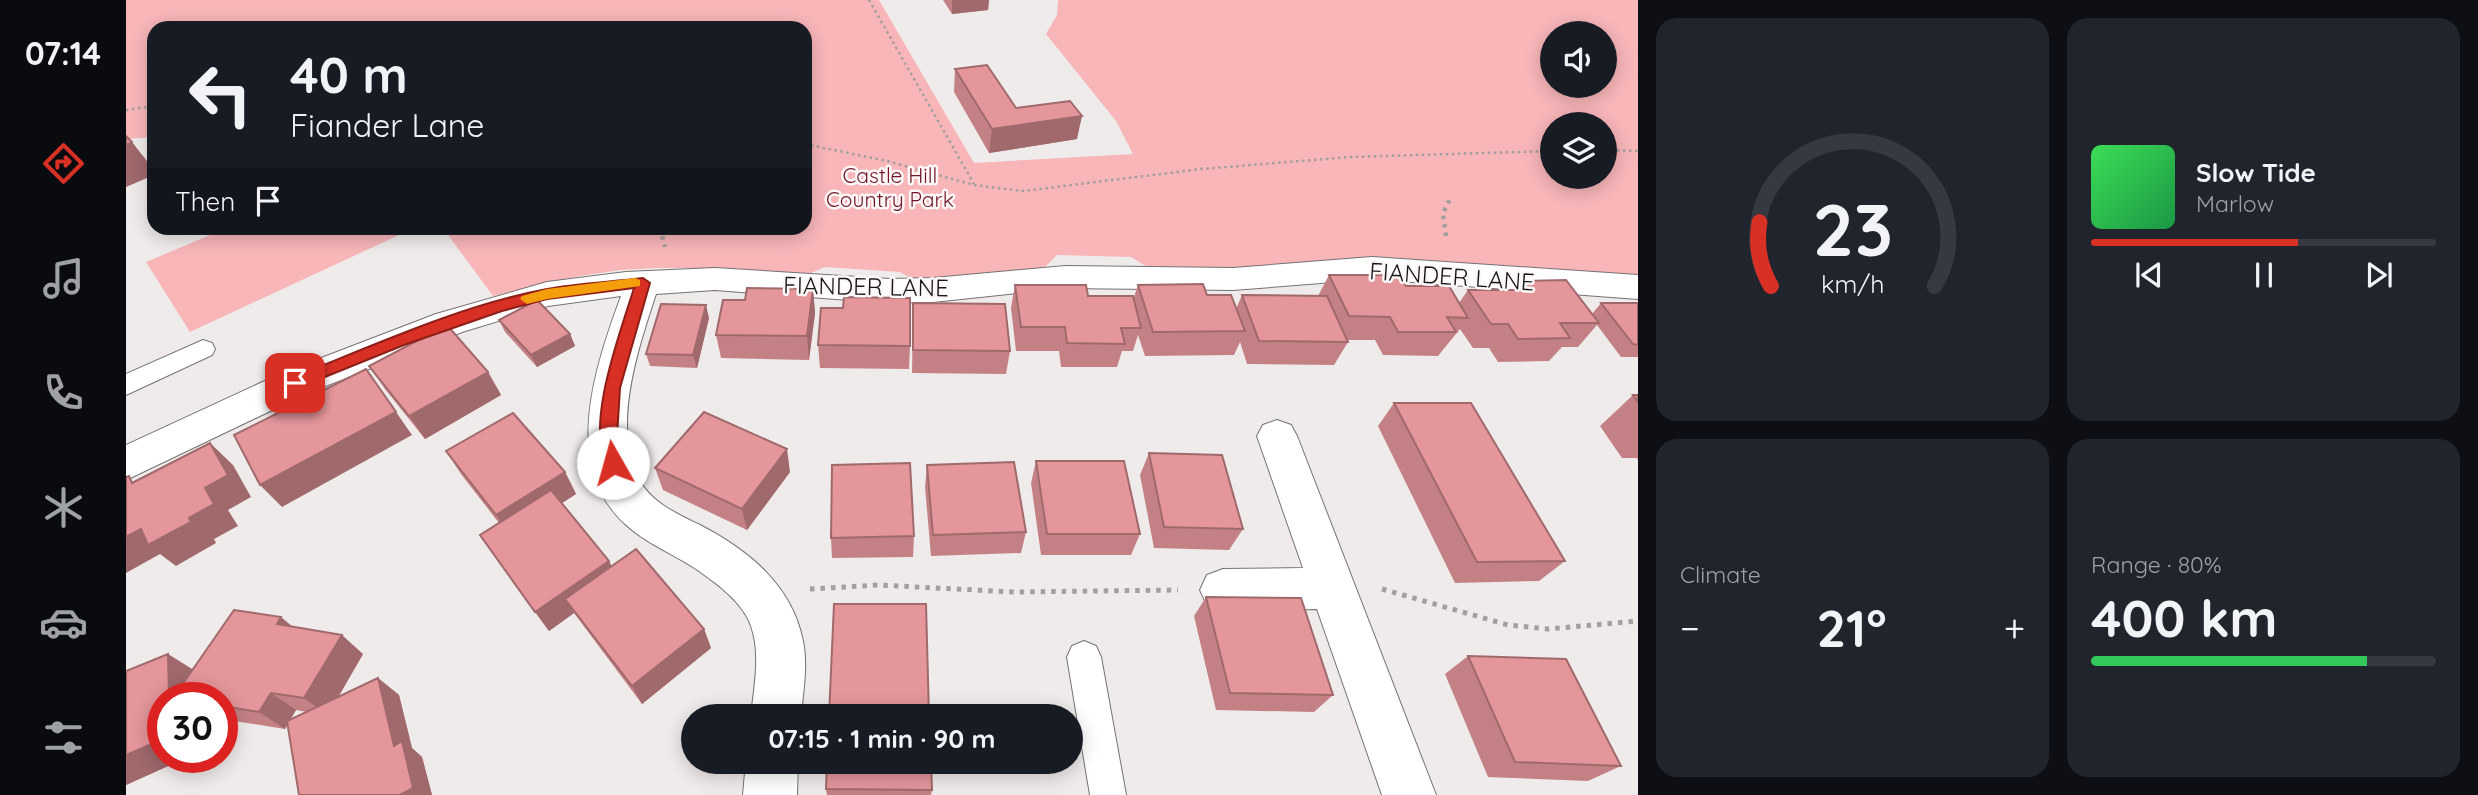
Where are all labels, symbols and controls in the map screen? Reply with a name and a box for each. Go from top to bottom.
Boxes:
map controls [1540,21,1617,189]
button: sound [1540,21,1617,98]
text: 07:14 [25,33,101,73]
text: 40 m [290,44,408,105]
icon: left [175,49,266,140]
text: Fiander Lane [290,105,484,145]
button: layers [1540,112,1617,189]
icon: directions [39,139,88,188]
text: Slow Tide [2196,156,2316,189]
park label: Castle Hill Country Park [826,162,954,212]
icon: arrive [249,182,287,220]
text: 23 [1812,183,1893,274]
text: Then [175,185,235,218]
text: Marlow [2196,189,2274,218]
icon: music [39,254,88,303]
street label: FIANDER LANE [1368,255,1536,297]
icon: previous [2130,256,2168,294]
icon: pause [2245,256,2283,294]
icon: next [2360,256,2398,294]
text: km/h [1821,268,1884,299]
street label: FIANDER LANE [783,270,949,302]
pin [265,353,325,413]
icon: arrive [276,364,314,402]
icon: phone [39,368,88,417]
position arrow [576,426,650,500]
icon: climate [39,483,88,532]
text: Range · 80% [2091,550,2222,579]
text: Climate [1680,560,1761,589]
text: 400 km [2091,585,2278,650]
text: 21° [1817,595,1887,660]
icon: car [39,598,88,647]
text: − [1680,604,1700,652]
text: + [2004,604,2025,652]
speed limit sign: 30 [147,682,238,773]
icon: filters [39,713,88,762]
text: 07:15 · 1 min · 90 m [768,722,996,755]

